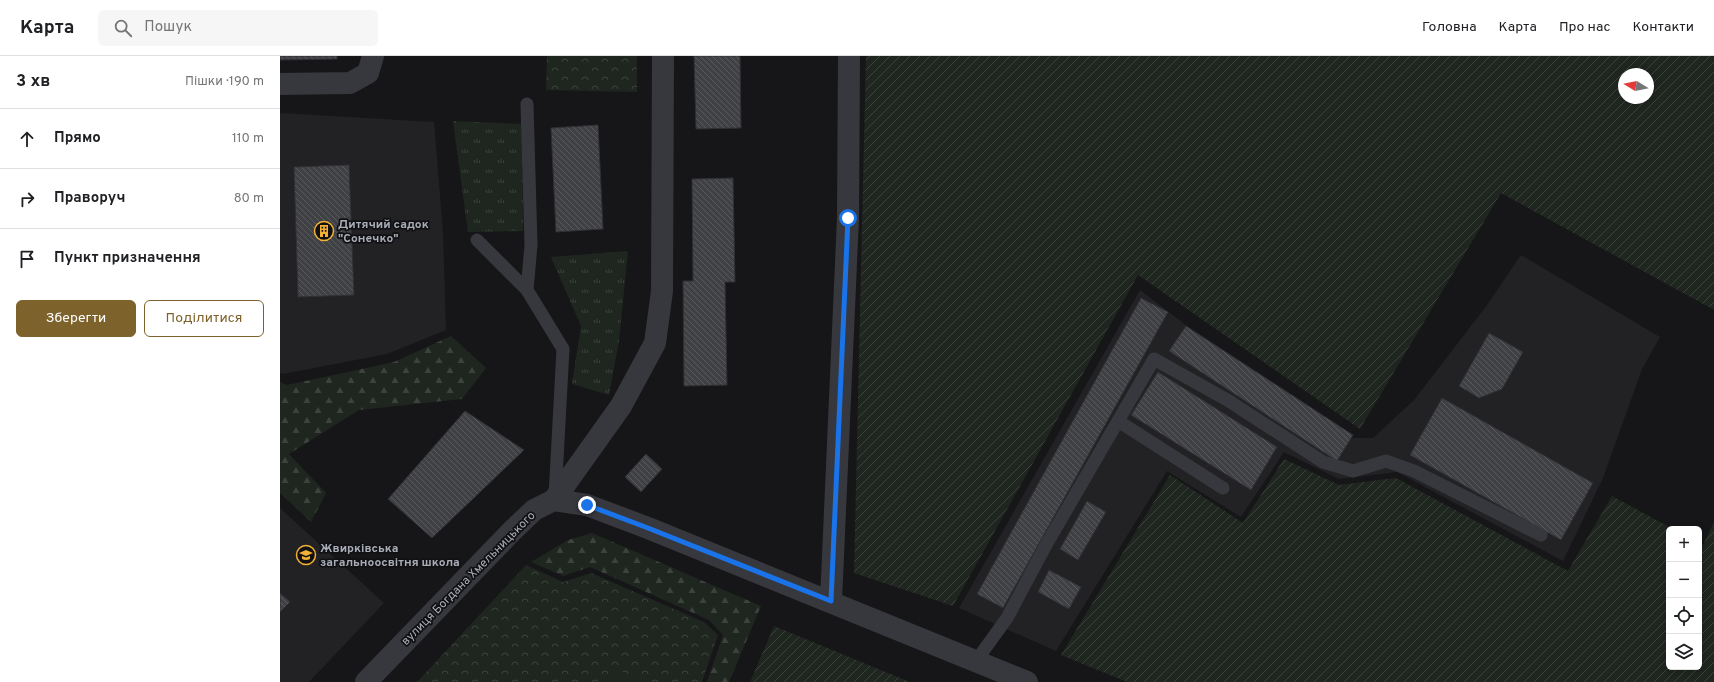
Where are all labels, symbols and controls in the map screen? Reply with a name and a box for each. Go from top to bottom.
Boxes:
search box [98,10,378,46]
text: Карта [20,16,74,40]
icon: search [112,17,134,39]
text: Пошук [144,18,192,37]
text: Головна [1422,19,1477,36]
text: Карта [1499,19,1537,36]
text: Про нас [1559,19,1610,36]
text: Контакти [1632,19,1694,36]
north arrow [1618,68,1654,104]
text: 3 хв [16,71,50,93]
text: Пішки · 190 m [185,74,264,90]
icon: ahead [16,128,38,150]
text: Прямо [54,129,101,148]
text: 110 m [232,131,264,147]
icon: right [16,188,38,210]
text: Праворуч [54,189,125,208]
text: 80 m [234,191,264,207]
route start [839,209,857,227]
place label: Дитячий садок "Сонечко" [338,217,429,247]
building icon: Дитячий садок "Сонечко" [313,220,335,242]
icon: arrive [16,248,38,270]
text: Пункт призначення [54,249,201,268]
button: Зберегти [16,300,136,337]
button: Поділитися [144,300,264,337]
route end [578,496,596,514]
street label: вулиця Богдана Хмельницького [398,508,539,649]
map controls [1666,526,1702,670]
button: + [1666,526,1702,562]
place label: Жвирківська загальноосвітня школа [320,541,460,571]
school or university icon: Жвирківська загальноосвітня школа [295,544,317,566]
button: − [1666,562,1702,598]
button: locate [1666,598,1702,634]
button: layers [1666,634,1702,670]

